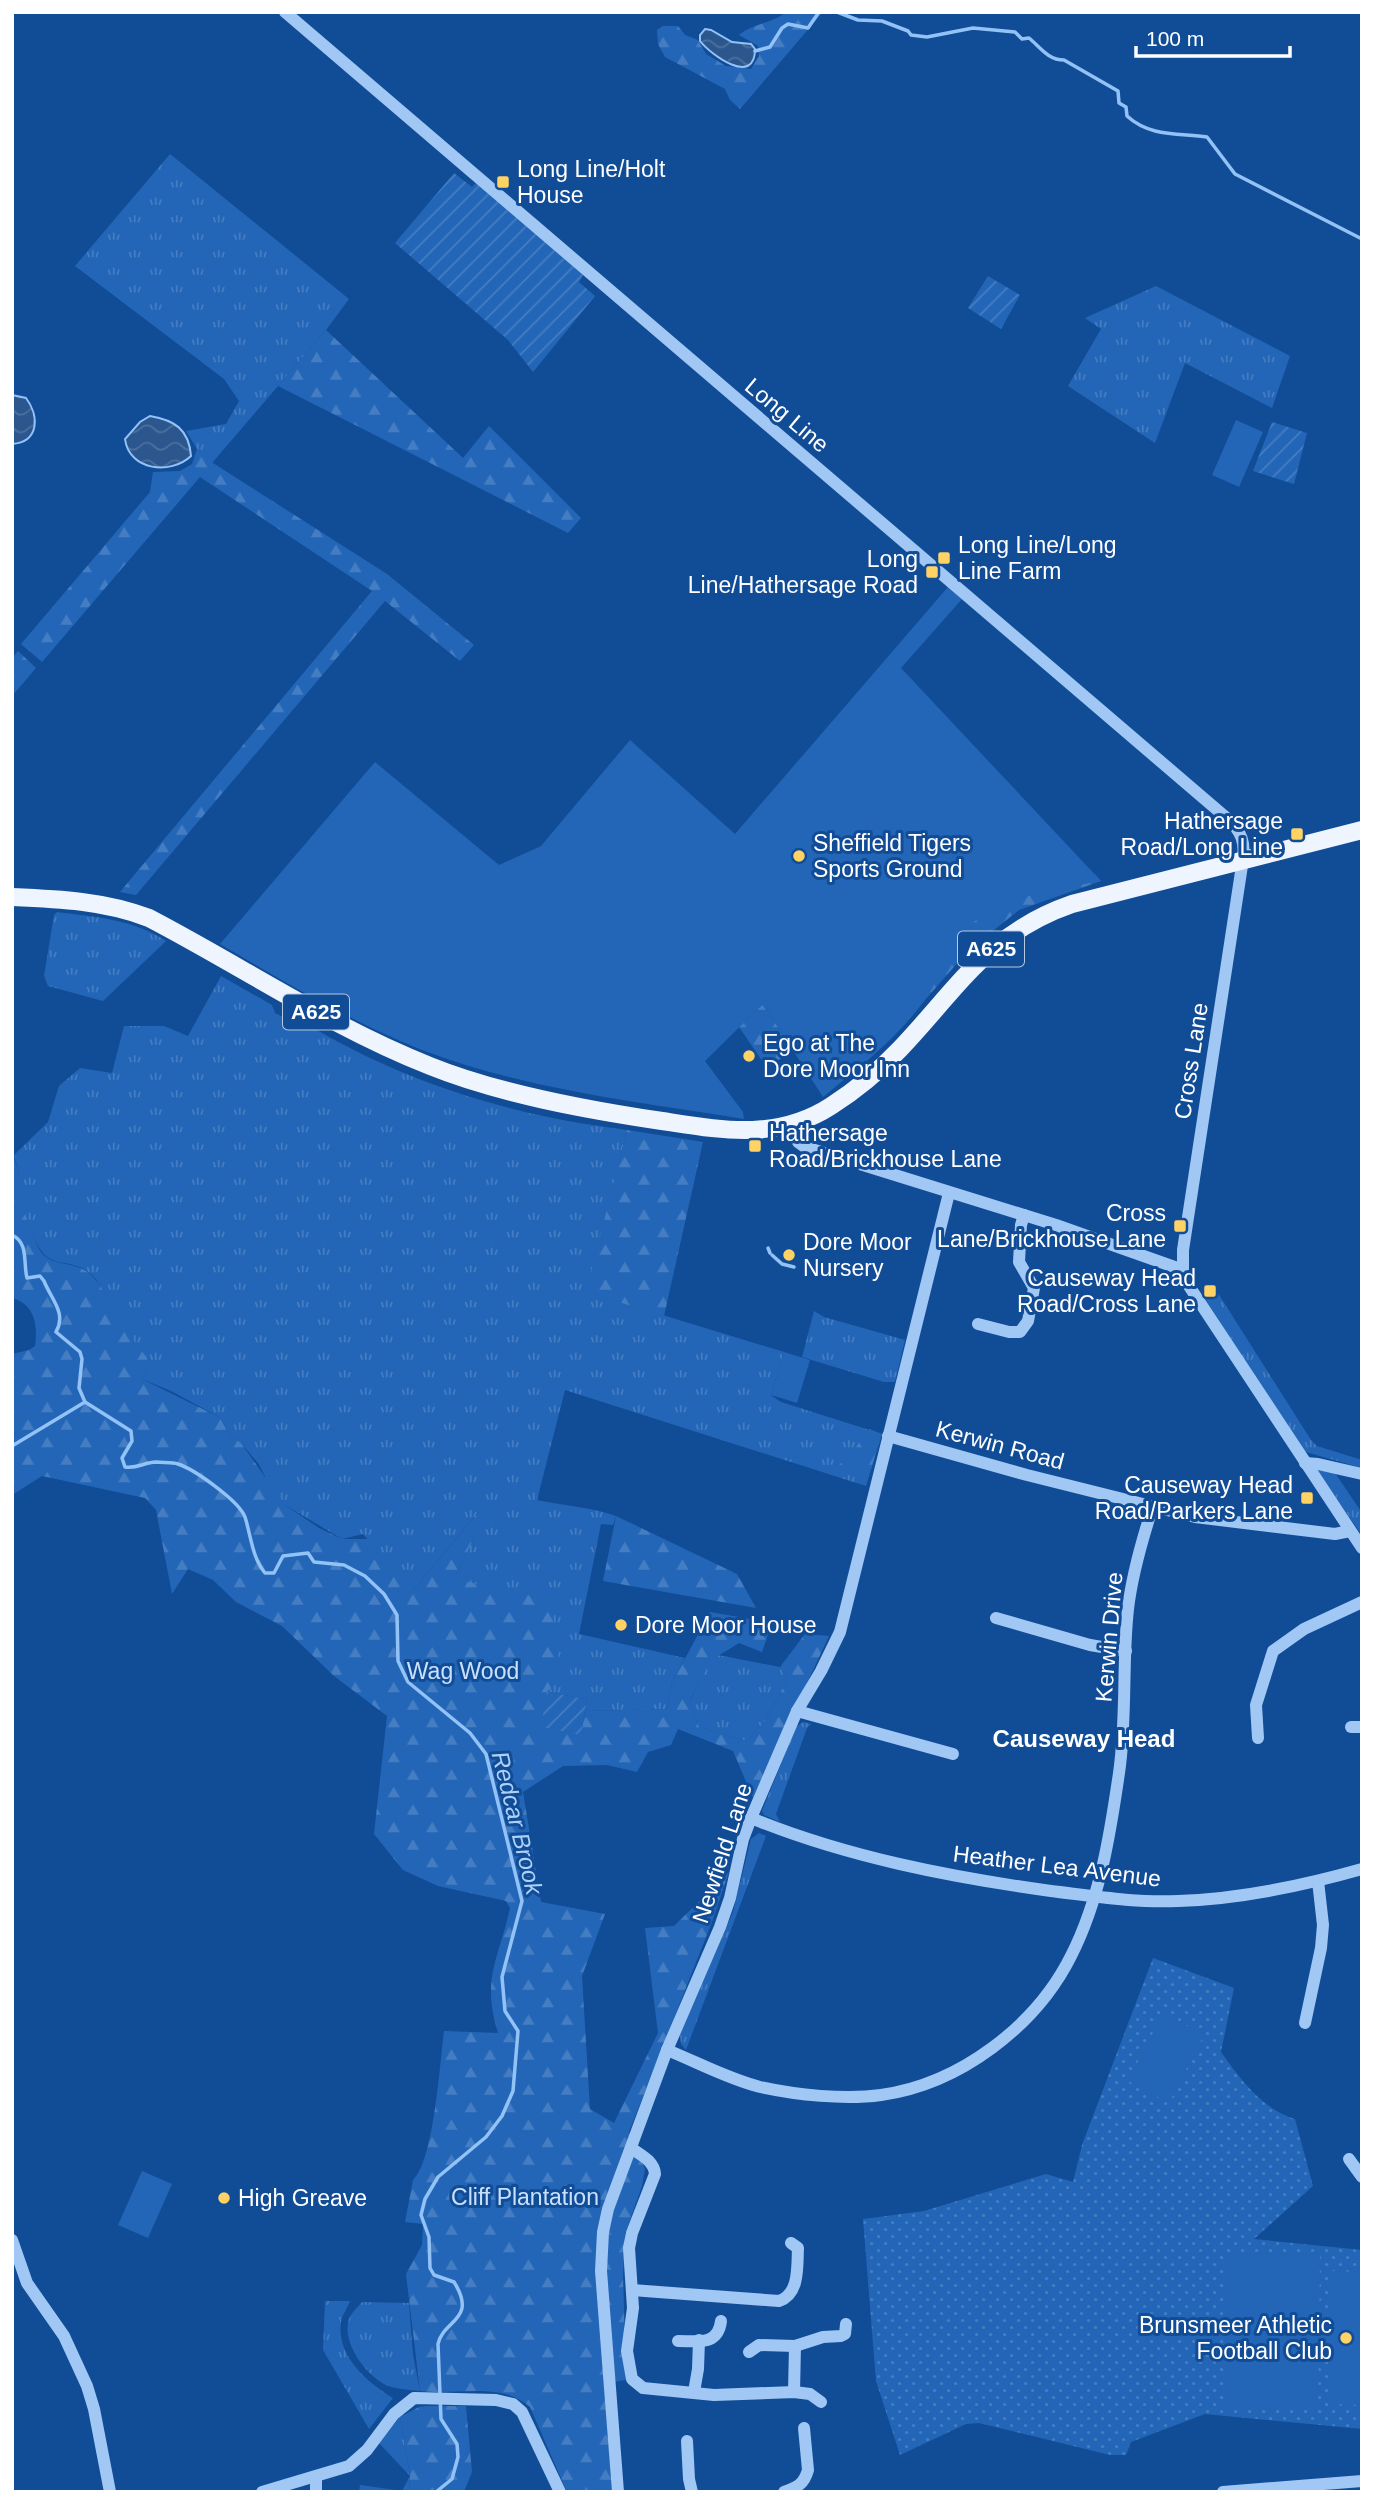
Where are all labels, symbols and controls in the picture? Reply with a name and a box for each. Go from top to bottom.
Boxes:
scale bar [1136,14,1290,58]
text: 100 m [1146,27,1204,50]
place label: Long Line/Holt House [517,156,666,208]
marker: Long Line/Holt House [495,174,511,190]
street label: Long Line [740,373,834,457]
place label: Long Line/Long Line Farm [958,532,1117,584]
place label: Long Line/Hathersage Road [688,546,918,598]
marker: Long Line/Long Line Farm [936,550,952,566]
marker: Long Line/Hathersage Road [924,564,940,580]
place label: Hathersage Road/Long Line [1121,808,1283,860]
marker: Hathersage Road/Long Line [1289,826,1305,842]
place label: Sheffield Tigers Sports Ground [813,830,971,882]
marker: Sheffield Tigers Sports Ground [791,848,807,864]
road number: A625 [958,932,1024,967]
road number: A625 [283,995,349,1030]
street label: Cross Lane [1169,1001,1213,1121]
place label: Ego at The Dore Moor Inn [763,1030,910,1082]
marker: Ego at The Dore Moor Inn [741,1048,757,1064]
place label: Hathersage Road/Brickhouse Lane [769,1120,1002,1172]
marker: Hathersage Road/Brickhouse Lane [747,1138,763,1154]
place label: Cross Lane/Brickhouse Lane [937,1200,1166,1252]
marker: Cross Lane/Brickhouse Lane [1172,1218,1188,1234]
place label: Dore Moor Nursery [803,1229,912,1281]
marker: Dore Moor Nursery [781,1247,797,1263]
place label: Causeway Head Road/Cross Lane [1017,1265,1196,1317]
marker: Causeway Head Road/Cross Lane [1202,1283,1218,1299]
street label: Kerwin Road [933,1415,1067,1475]
place label: Causeway Head Road/Parkers Lane [1095,1472,1293,1524]
marker: Causeway Head Road/Parkers Lane [1299,1490,1315,1506]
street label: Kerwin Drive [1090,1571,1128,1703]
place label: Dore Moor House [635,1612,817,1638]
marker: Dore Moor House [613,1617,629,1633]
park label: Wag Wood [407,1658,519,1684]
district label: Causeway Head [993,1725,1175,1752]
water label: Redcar Brook [487,1748,549,1899]
street label: Newfield Lane [687,1780,757,1926]
street label: Heather Lea Avenue [952,1840,1162,1892]
park label: Cliff Plantation [451,2184,599,2210]
place label: High Greave [238,2185,367,2211]
marker: High Greave [216,2190,232,2206]
place label: Brunsmeer Athletic Football Club [1139,2312,1332,2364]
marker: Brunsmeer Athletic Football Club [1338,2330,1354,2346]

